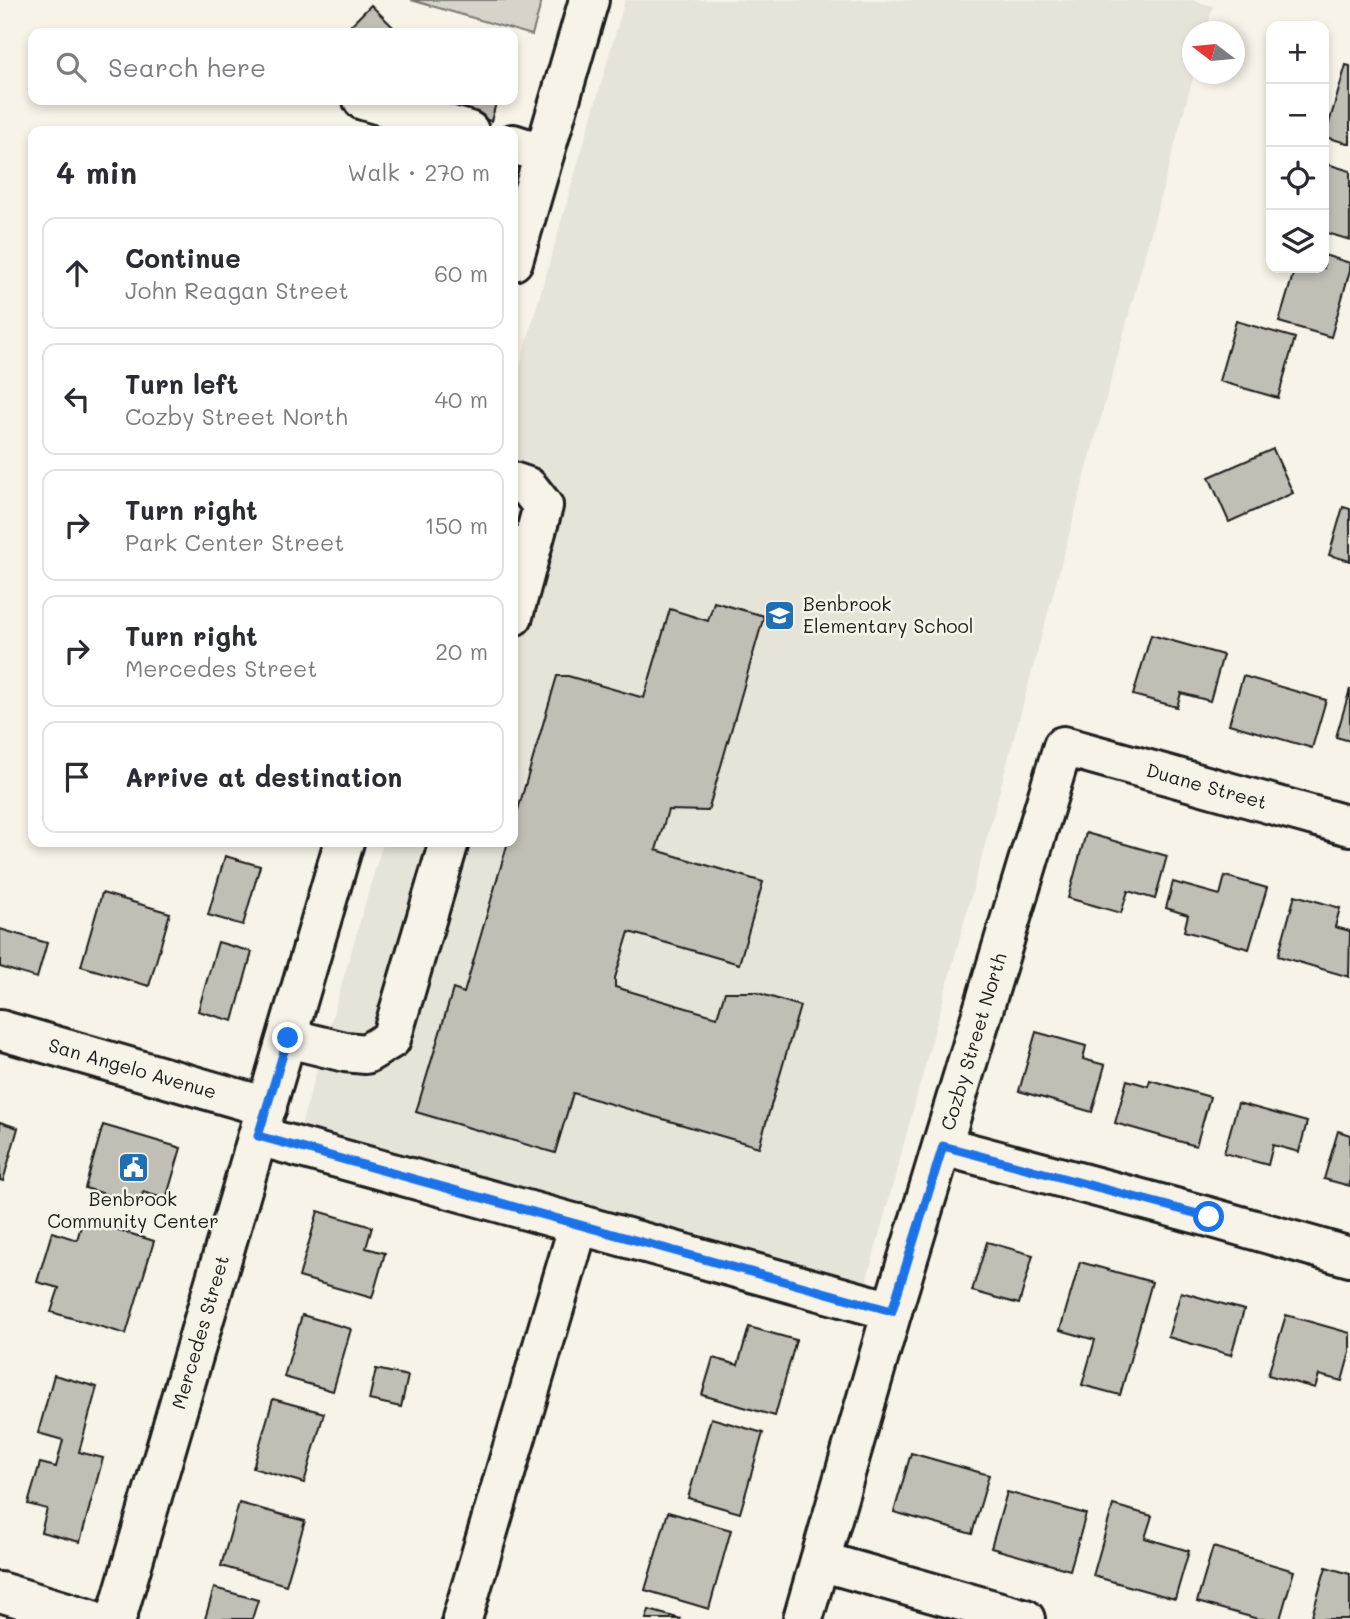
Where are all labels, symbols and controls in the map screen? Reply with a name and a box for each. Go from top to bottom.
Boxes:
north arrow [1182,21,1245,84]
map controls [1266,21,1329,273]
button: + [1266,21,1329,84]
search box [28,28,518,105]
icon: search [52,48,90,86]
text: Search here [108,50,266,84]
button: − [1266,84,1329,147]
button: locate [1266,147,1329,210]
text: 4 min [56,152,137,192]
text: Walk · 270 m [347,157,490,187]
button: layers [1266,210,1329,273]
text: Continue [125,241,241,275]
icon: ahead [58,254,96,292]
text: 60 m [434,258,488,288]
text: John Reagan Street [125,275,349,305]
text: Turn left [125,367,238,401]
icon: left [58,380,96,418]
text: 40 m [435,384,488,414]
text: Cozby Street North [125,401,348,431]
text: Turn right [125,493,258,527]
icon: right [58,506,96,544]
text: 150 m [424,510,488,540]
text: Park Center Street [125,527,344,557]
place label: Benbrook Elementary School [803,591,973,638]
school or university icon: Benbrook Elementary School [763,598,797,632]
text: Turn right [125,619,258,653]
icon: right [58,632,96,670]
text: 20 m [435,636,488,666]
text: Mercedes Street [125,653,317,683]
street label: Duane Street [1144,757,1270,814]
icon: arrive [58,758,96,796]
text: Arrive at destination [125,760,402,794]
street label: Cozby Street North [934,950,1012,1133]
route end [272,1022,303,1053]
street label: San Angelo Avenue [46,1032,220,1104]
public building icon: Benbrook Community Center [116,1151,150,1185]
place label: Benbrook Community Center [47,1186,219,1233]
route start [1193,1201,1224,1232]
street label: Mercedes Street [165,1252,234,1412]

